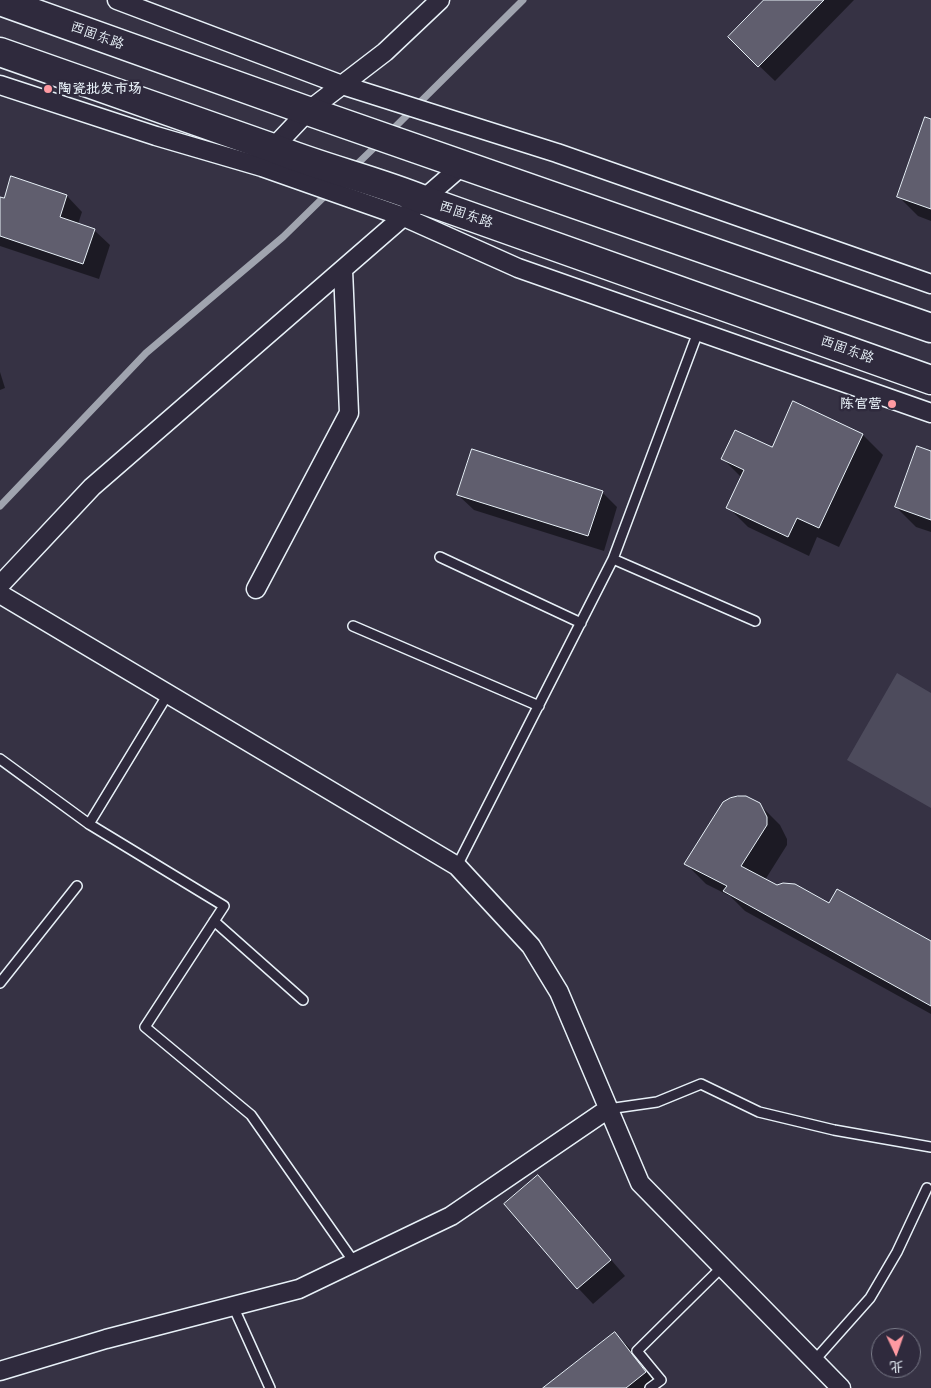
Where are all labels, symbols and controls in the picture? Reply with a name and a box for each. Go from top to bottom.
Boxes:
street label: 西固东路 [68,19,126,53]
place label: 陶瓷批发市场 [58,81,142,97]
marker: 陶瓷批发市场 [42,83,54,95]
street label: 西固东路 [437,198,495,232]
street label: 西固东路 [818,333,876,367]
place label: 陈官营 [840,396,882,412]
marker: 陈官营 [886,398,898,410]
north arrow [871,1328,921,1378]
text: 北 [889,1358,904,1376]

